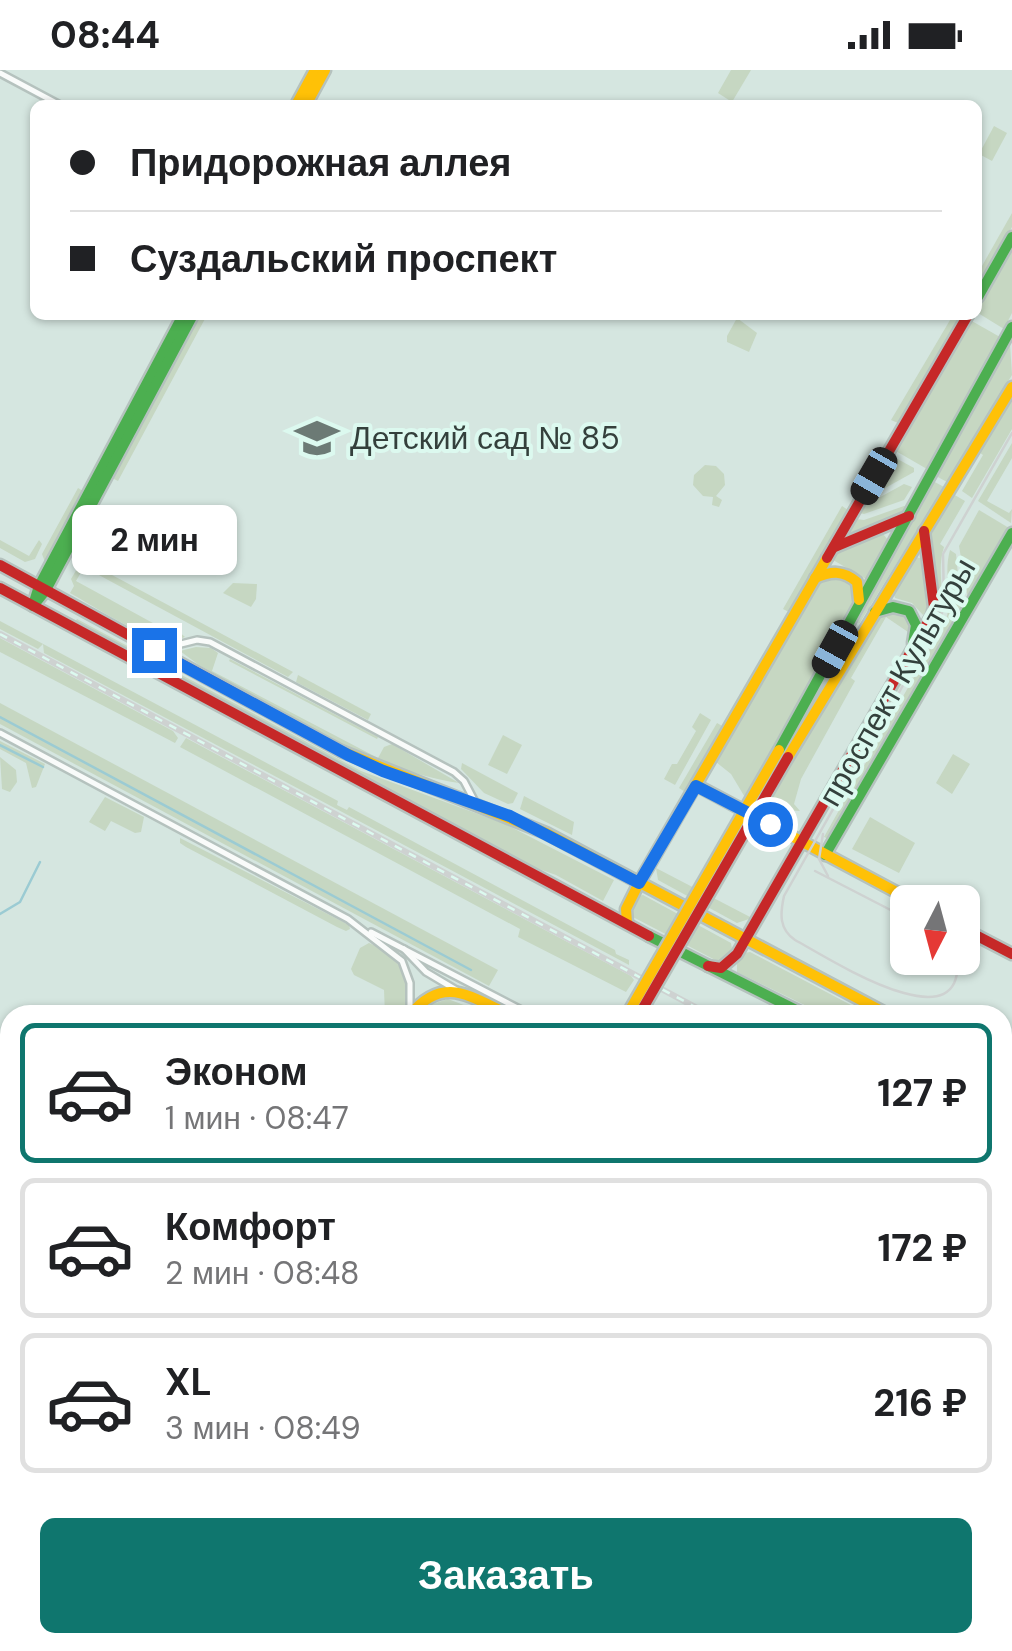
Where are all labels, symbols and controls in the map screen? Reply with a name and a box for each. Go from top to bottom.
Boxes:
text: 08:44 [50,10,160,60]
text: Придорожная аллея [130,138,512,188]
text: Суздальский проспект [130,234,557,284]
school or university icon: Детский сад № 85 [293,414,341,462]
place label: Детский сад № 85 [350,417,620,459]
car [846,443,902,509]
callout: 2 мин [72,505,236,575]
text: 2 мин [110,519,199,561]
street label: проспект Культуры [809,550,985,814]
car [807,615,863,683]
route end [132,628,177,673]
route start [748,802,793,847]
north arrow [890,885,980,975]
map controls [890,885,980,975]
text: Эконом [165,1047,308,1097]
icon: car [45,1048,135,1138]
text: 127 ₽ [877,1068,967,1118]
text: 1 мин · 08:47 [165,1097,349,1139]
text: Комфорт [165,1202,336,1252]
icon: car [45,1203,135,1293]
text: 172 ₽ [877,1223,967,1273]
text: 2 мин · 08:48 [165,1252,360,1294]
text: XL [165,1357,212,1407]
icon: car [45,1358,135,1448]
text: 216 ₽ [873,1378,967,1428]
text: 3 мин · 08:49 [165,1407,361,1449]
button: Заказать [40,1518,972,1633]

